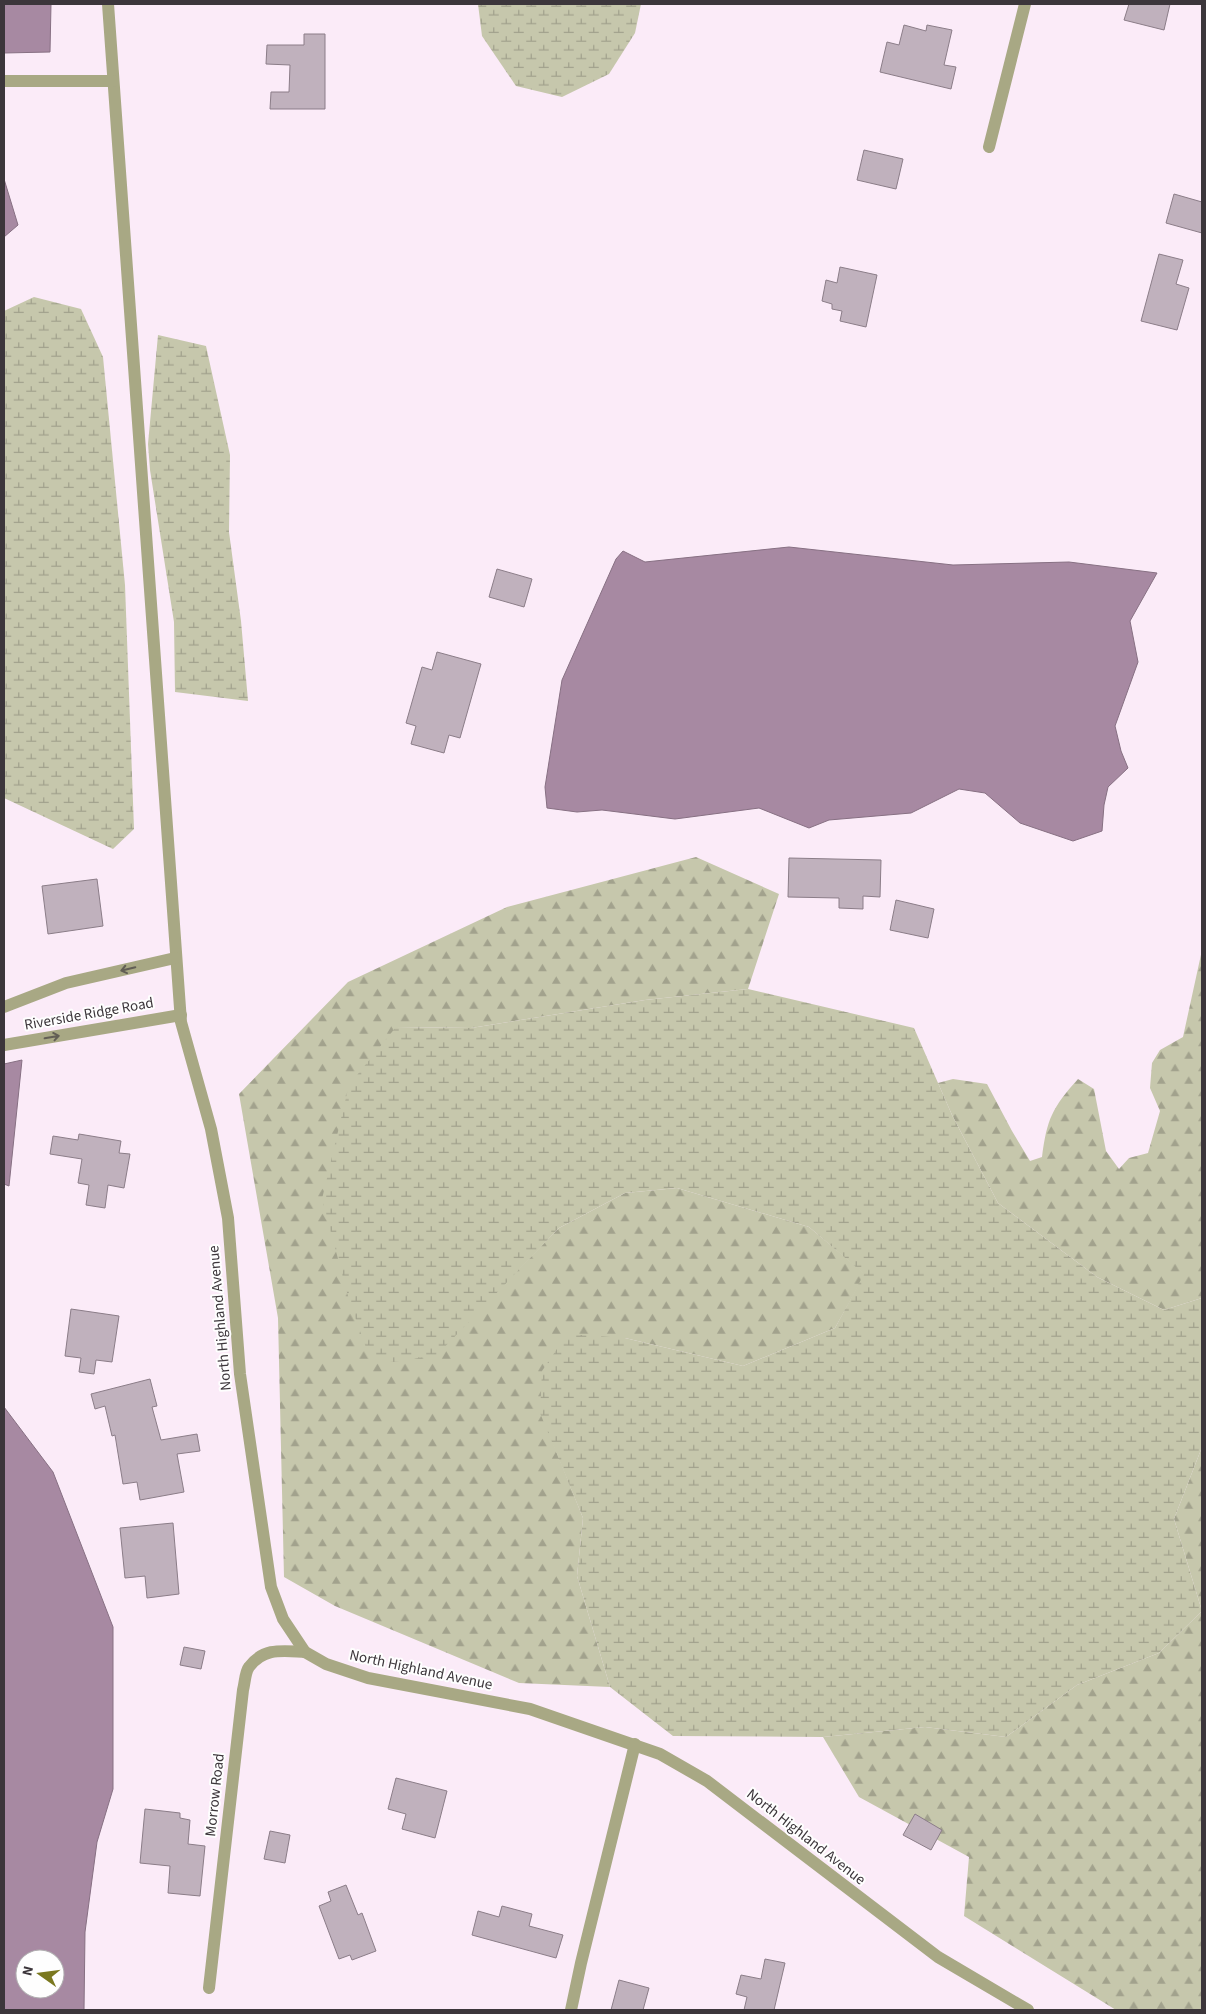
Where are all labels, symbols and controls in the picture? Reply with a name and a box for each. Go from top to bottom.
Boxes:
one-way arrow [120,965,136,974]
street label: Riverside Ridge Road [23,992,155,1036]
one-way arrow [43,1031,59,1041]
street label: North Highland Avenue [203,1245,237,1391]
street label: North Highland Avenue [348,1645,494,1695]
street label: Morrow Road [200,1752,230,1838]
street label: North Highland Avenue [742,1784,870,1890]
north arrow [15,1949,65,1999]
text: N [18,1964,39,1978]

